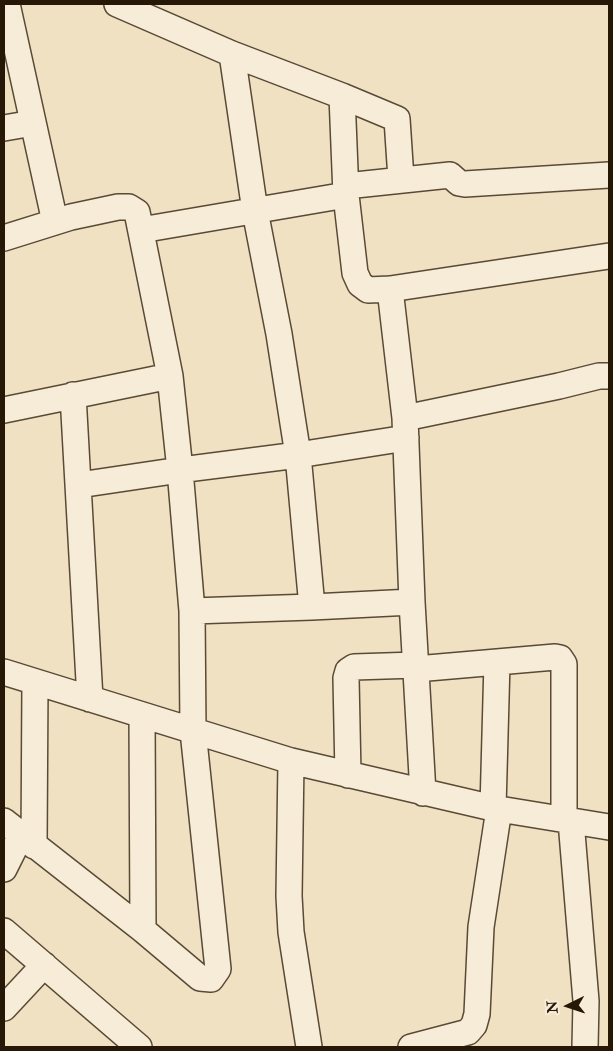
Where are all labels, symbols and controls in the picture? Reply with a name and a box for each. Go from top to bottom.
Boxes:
north arrow [543,981,593,1031]
text: N [544,1000,561,1014]

